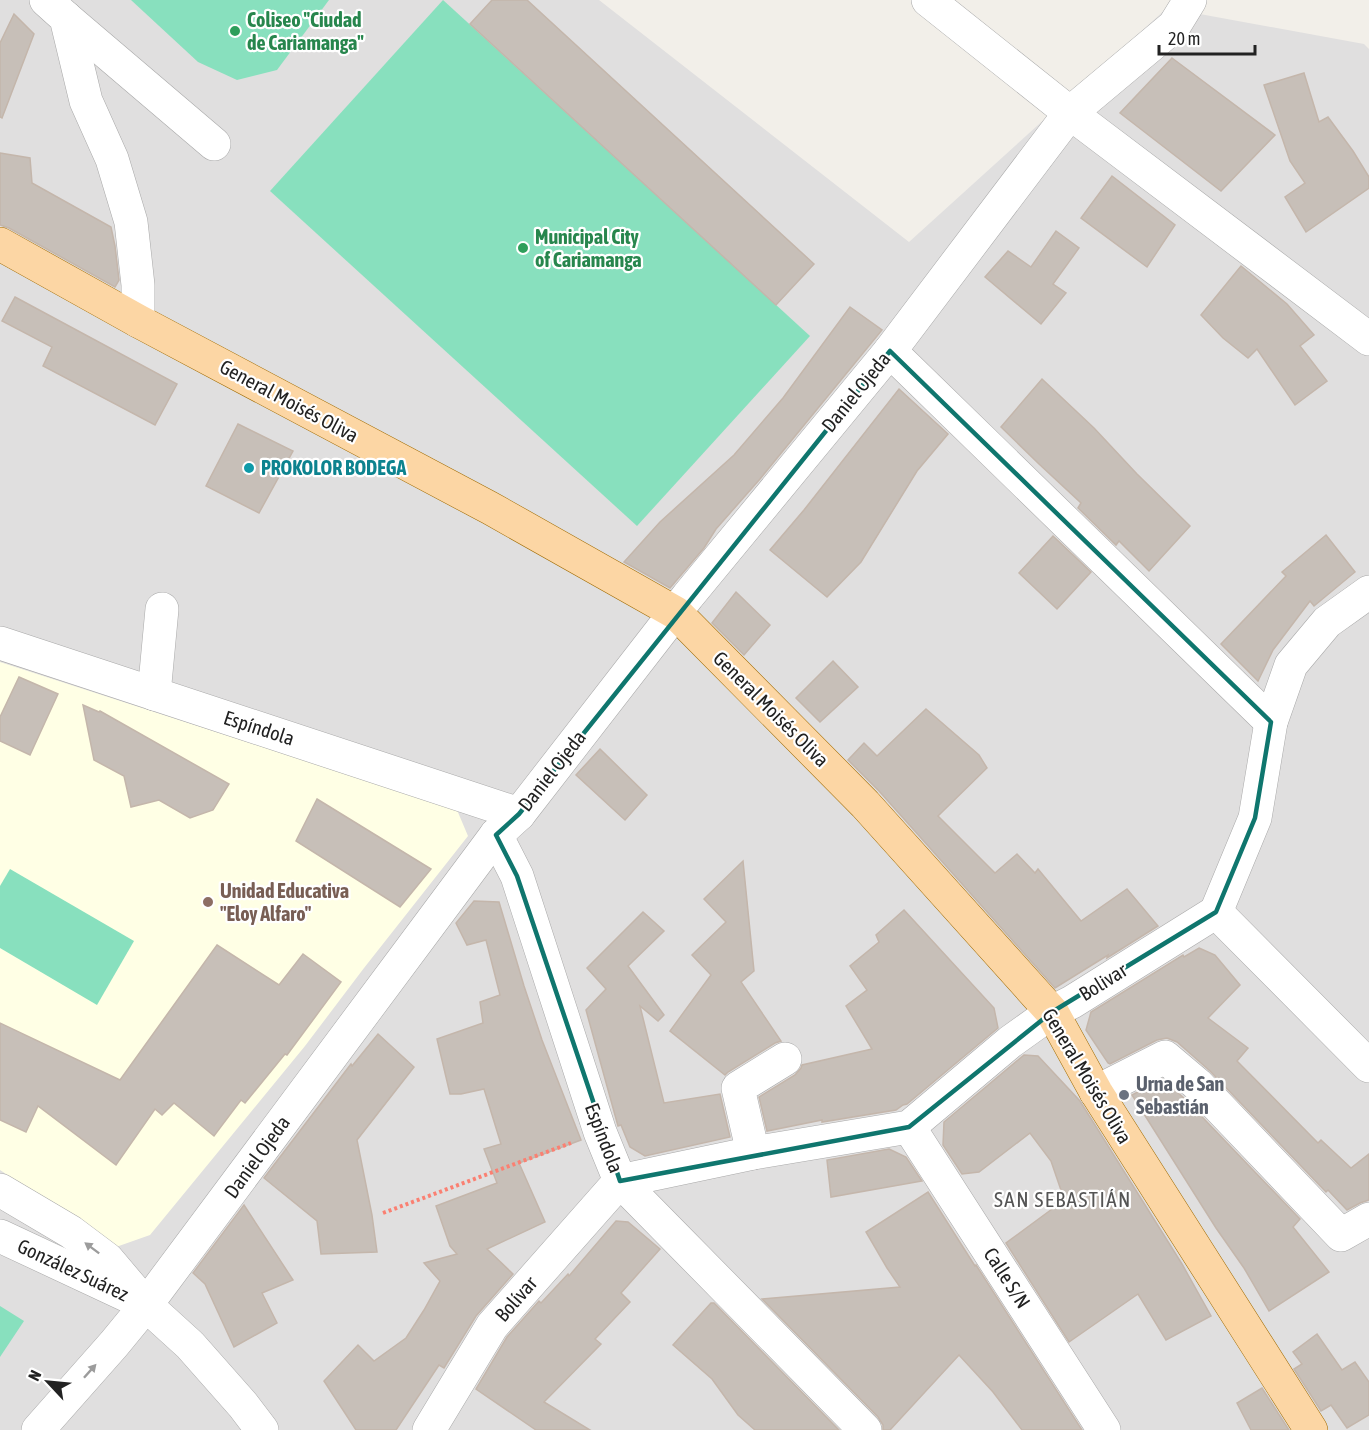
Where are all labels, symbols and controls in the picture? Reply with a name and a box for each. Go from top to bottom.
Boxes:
place label: Coliseo "Ciudad de Cariamanga" [247,8,364,54]
scale bar [1159,18,1255,56]
marker: Coliseo "Ciudad de Cariamanga" [228,24,242,38]
text: 20 m [1168,28,1200,49]
place label: Municipal City of Cariamanga [535,225,642,271]
marker: Municipal City of Cariamanga [516,241,530,255]
street label: Daniel Ojeda [816,347,895,436]
street label: General Moisés Oliva [216,354,362,447]
place label: PROKOLOR BODEGA [261,456,406,479]
marker: PROKOLOR BODEGA [242,461,256,475]
street label: General Moisés Oliva [709,646,834,771]
street label: Espíndola [221,705,297,750]
street label: Daniel Ojeda [513,726,590,816]
place label: Unidad Educativa "Eloy Alfaro" [220,879,349,925]
marker: Unidad Educativa "Eloy Alfaro" [201,895,215,909]
street label: Bolivar [1075,957,1132,1005]
street label: General Moisés Oliva [1038,1004,1137,1147]
place label: Urna de San Sebastián [1136,1072,1224,1118]
marker: Urna de San Sebastián [1117,1088,1131,1102]
street label: Espíndola [581,1100,628,1176]
street label: Daniel Ojeda [219,1111,294,1202]
district label: SAN SEBASTIÁN [994,1187,1132,1211]
street label: González Suárez [14,1234,132,1305]
one-way arrow [85,1242,100,1254]
street label: Calle S/N [979,1243,1035,1312]
street label: Bolívar [490,1271,542,1326]
north arrow [18,1352,78,1412]
one-way arrow [83,1363,97,1378]
text: N [24,1367,45,1384]

